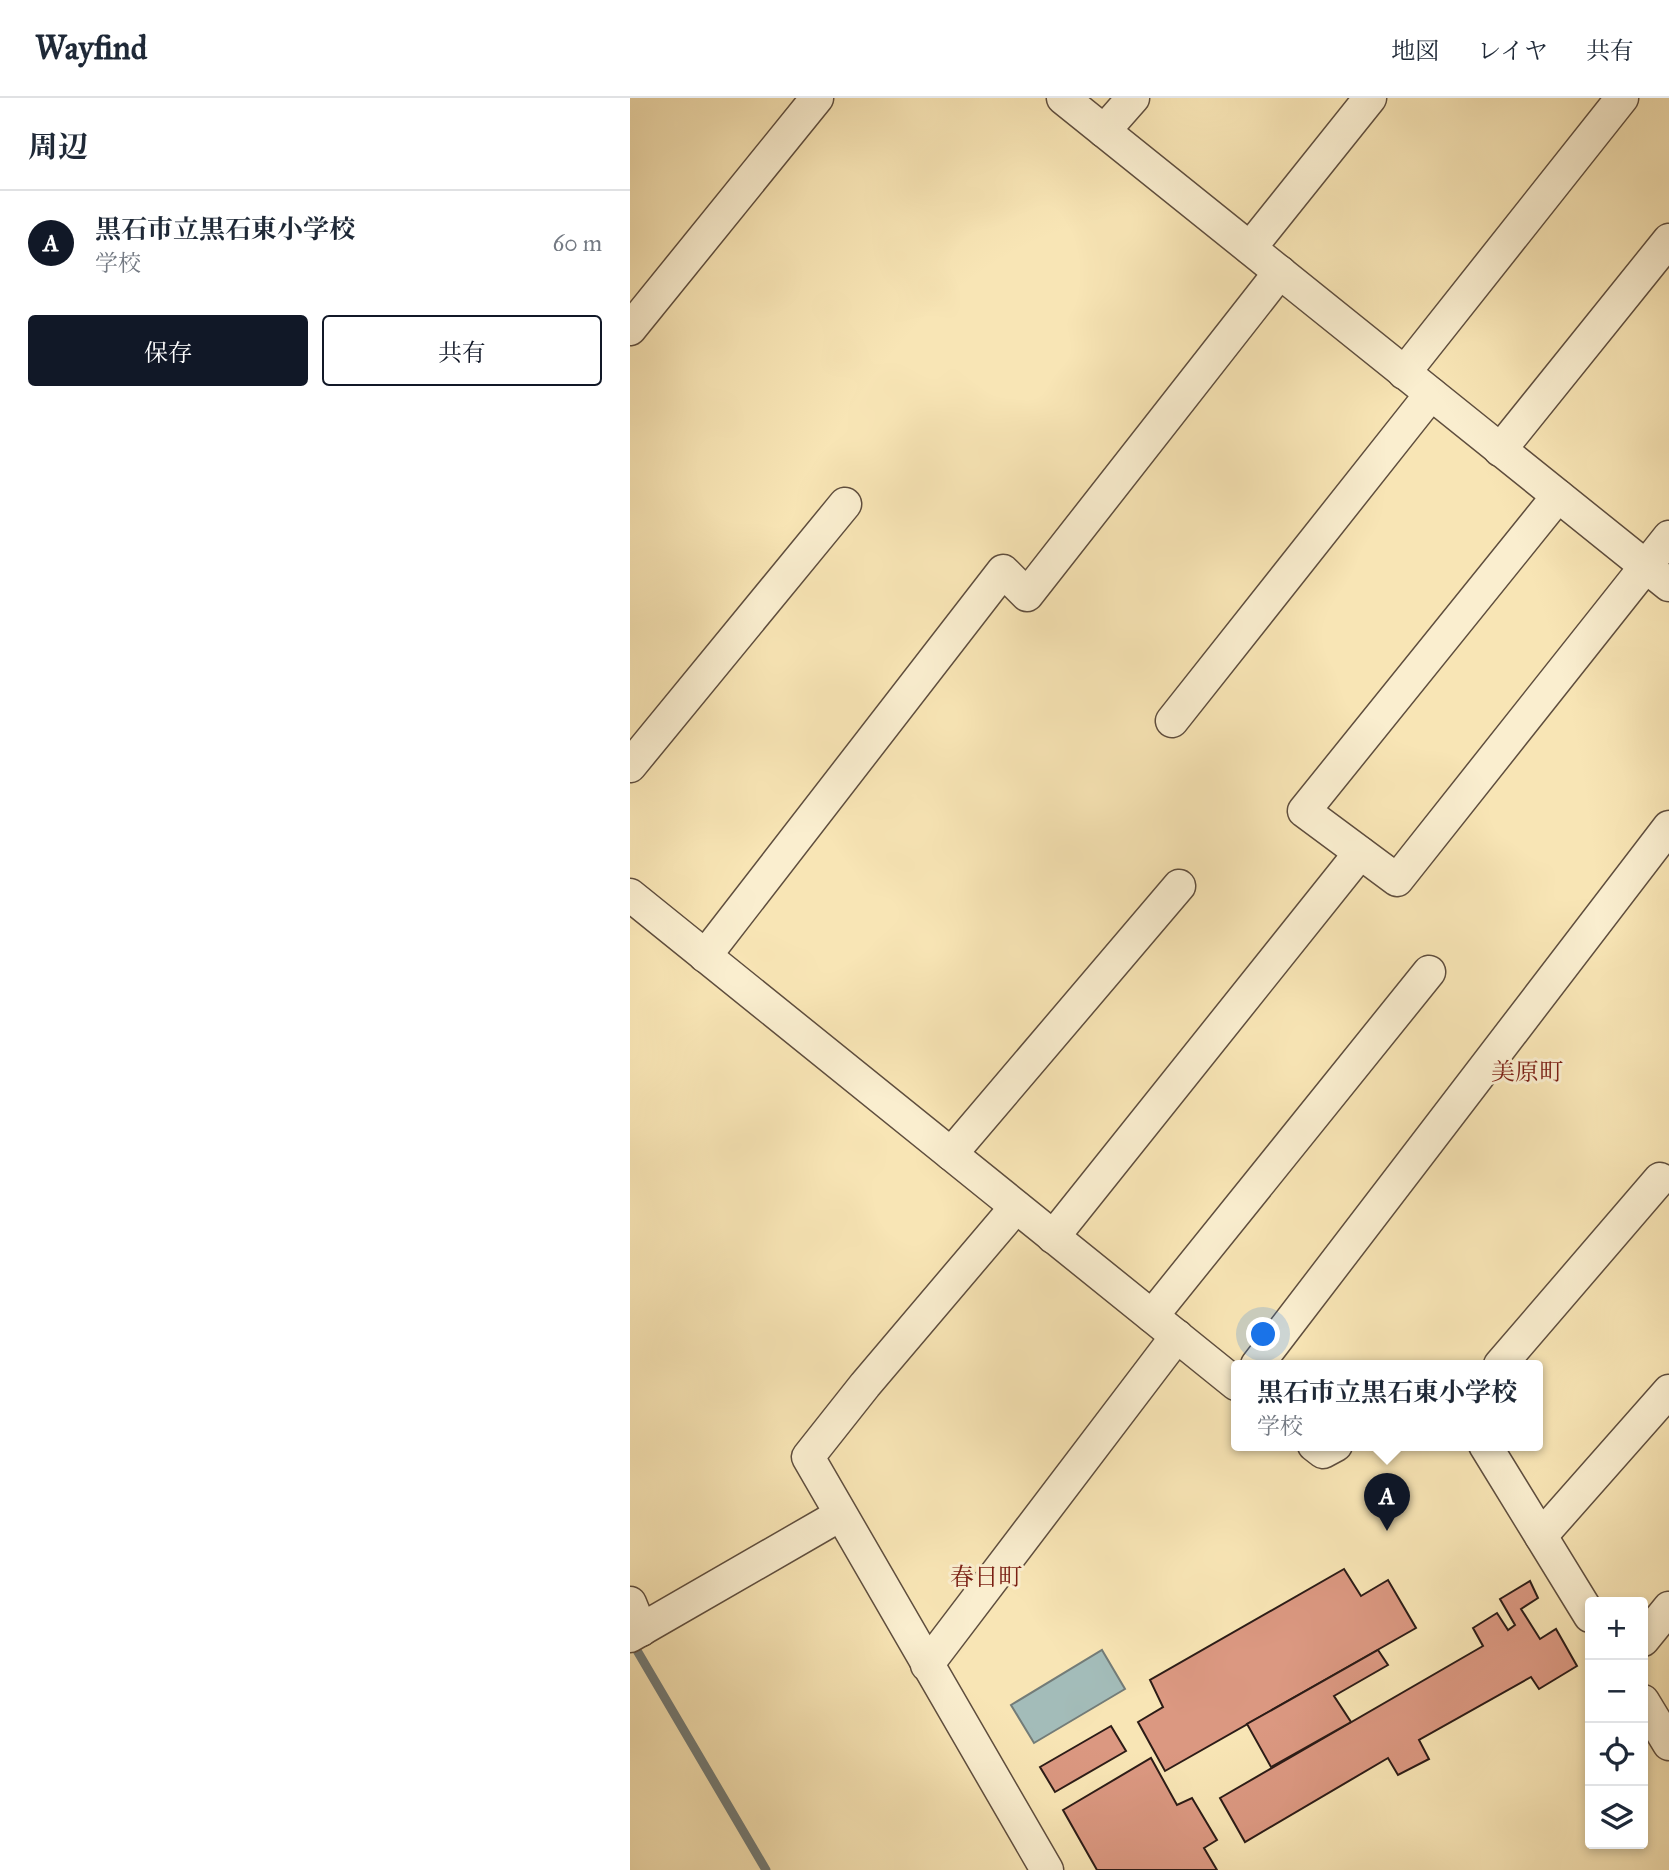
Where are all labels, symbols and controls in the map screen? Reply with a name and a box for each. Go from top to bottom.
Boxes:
text: Wayfind [35,28,147,68]
text: 地図 [1391,36,1439,66]
text: レイヤ [1477,36,1548,66]
text: 共有 [1586,36,1634,66]
text: 周辺 [28,129,88,165]
text: 黒石市立黒石東小学校 [95,213,355,245]
text: A [43,229,59,257]
text: 60 m [553,229,602,257]
text: 学校 [95,249,141,277]
button: 保存 [28,315,308,386]
button: 共有 [322,315,602,386]
district label: 美原町 [1491,1057,1563,1087]
your location [1246,1317,1280,1351]
popup [1231,1360,1543,1451]
text: 黒石市立黒石東小学校 [1257,1376,1517,1408]
text: 学校 [1257,1412,1303,1440]
pin: A [1364,1473,1410,1531]
district label: 春日町 [950,1562,1022,1592]
map controls [1585,1597,1648,1849]
button: + [1585,1597,1648,1660]
button: − [1585,1660,1648,1723]
button: locate [1585,1723,1648,1786]
button: layers [1585,1786,1648,1849]

